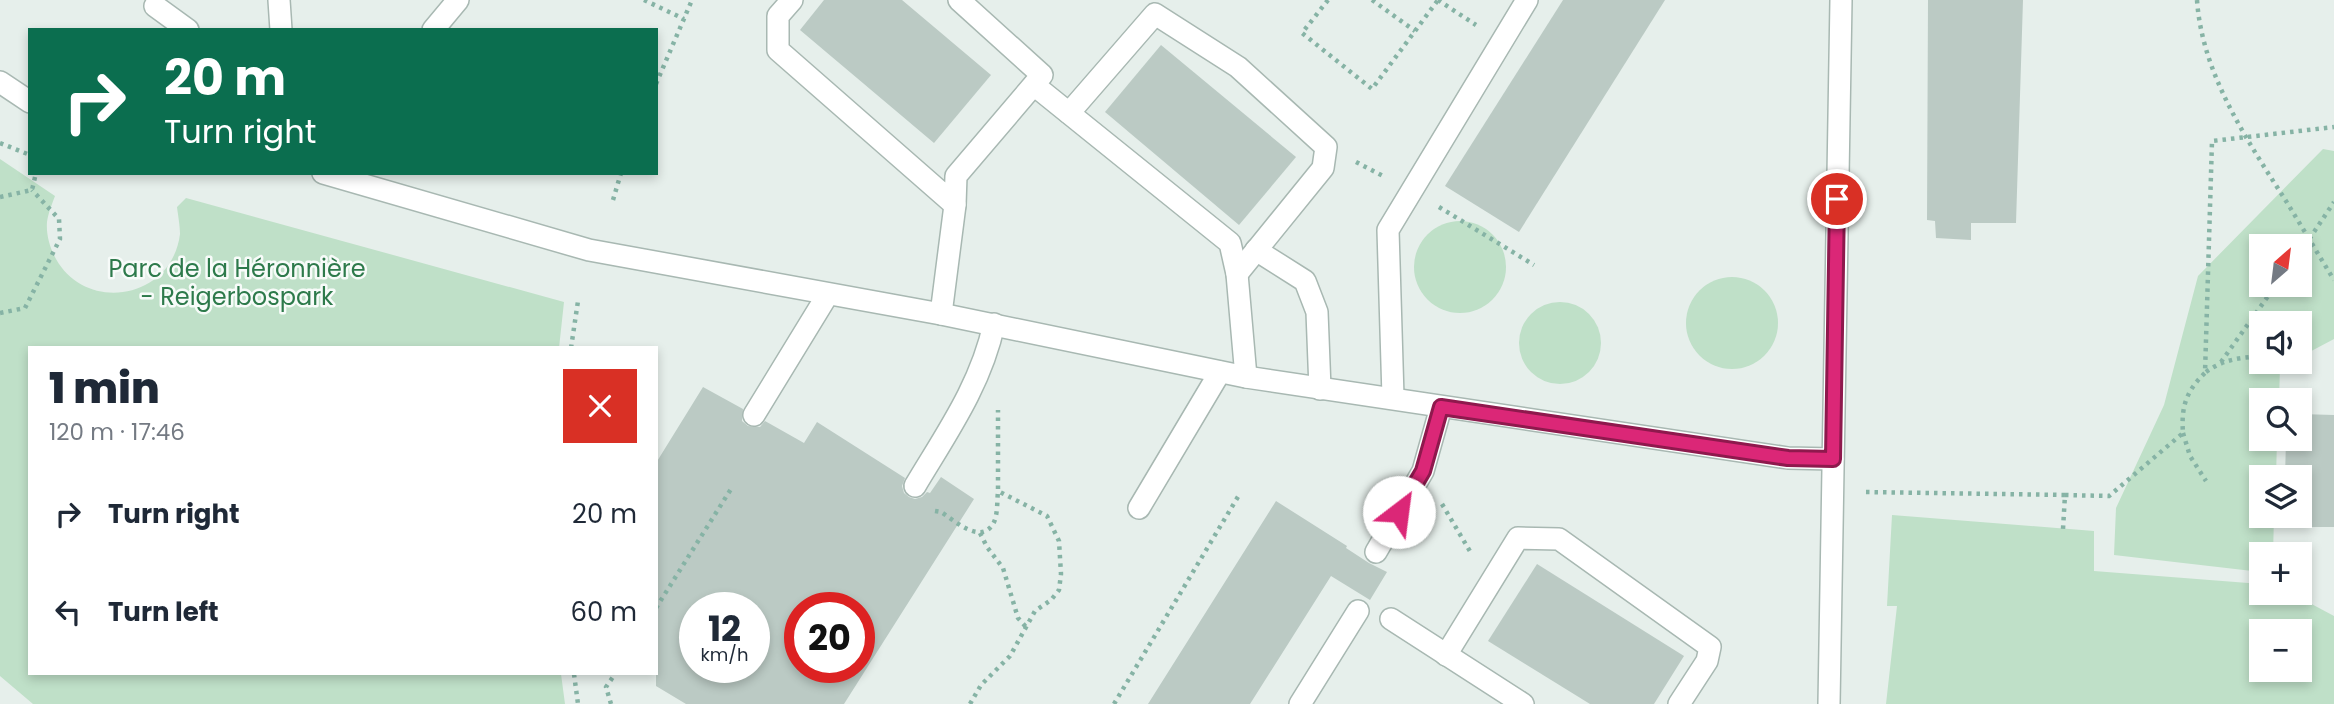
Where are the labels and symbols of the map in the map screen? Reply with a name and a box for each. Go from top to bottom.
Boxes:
pin [1807,169,1867,229]
north arrow [2249,234,2312,298]
park label: Parc de la Héronnière - Reigerbospark [108,252,366,313]
position arrow [1362,475,1436,549]
speed limit sign: 20 [784,592,875,683]

